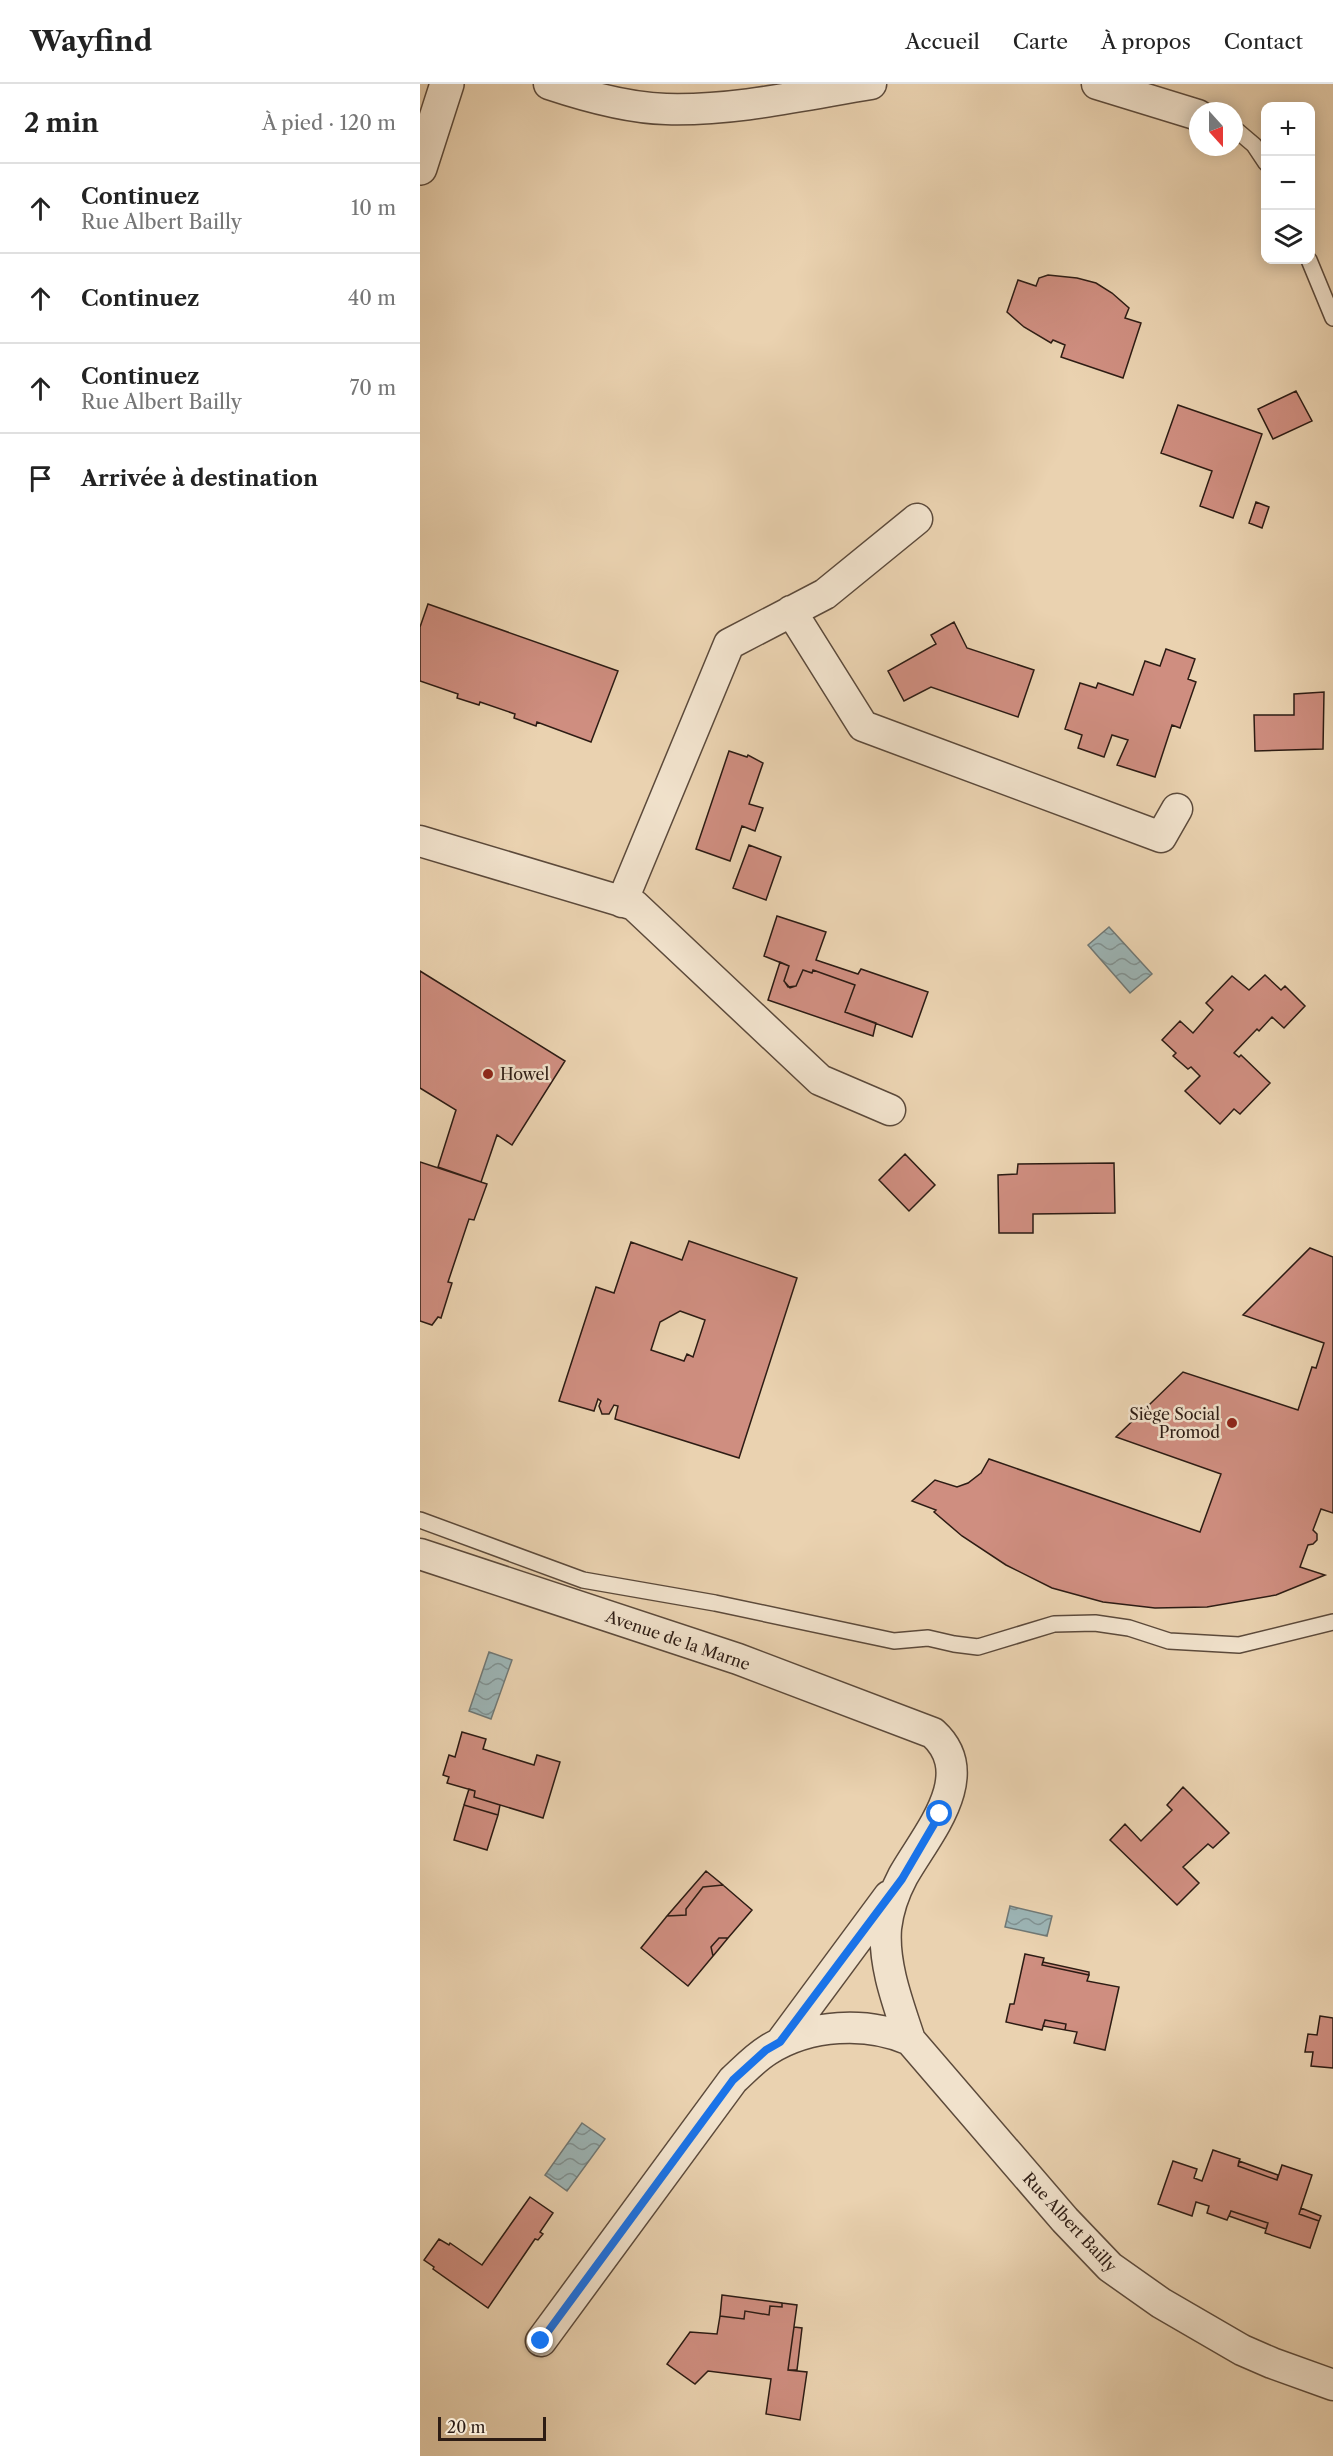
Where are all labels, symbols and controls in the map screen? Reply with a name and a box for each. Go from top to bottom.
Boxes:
text: Wayfind [30,24,152,58]
text: Accueil [905,29,980,54]
text: Carte [1013,29,1068,54]
text: À propos [1101,29,1191,54]
text: Contact [1224,29,1303,54]
north arrow [1189,102,1243,156]
map controls [1261,102,1315,264]
button: + [1261,102,1315,156]
text: 2 min [24,107,99,139]
text: À pied · 120 m [262,111,396,135]
button: − [1261,156,1315,210]
text: Continuez [81,183,200,210]
icon: ahead [24,192,57,225]
text: 10 m [351,196,396,220]
text: Rue Albert Bailly [81,210,242,234]
button: layers [1261,210,1315,264]
icon: ahead [24,282,57,315]
text: Continuez [81,285,200,312]
text: 40 m [348,286,396,310]
text: Continuez [81,363,200,390]
icon: ahead [24,372,57,405]
text: 70 m [350,376,396,400]
text: Rue Albert Bailly [81,390,242,414]
icon: arrive [24,462,57,495]
text: Arrivée à destination [81,465,318,492]
place label: Howel [500,1064,549,1084]
marker: Howel [481,1067,495,1081]
place label: Siège Social Promod [1129,1404,1220,1442]
marker: Siège Social Promod [1225,1416,1239,1430]
street label: Avenue de la Marne [602,1606,753,1674]
route start [926,1800,952,1826]
street label: Rue Albert Bailly [1019,2168,1122,2277]
route end [527,2327,553,2353]
scale bar [438,2414,546,2442]
text: 20 m [447,2417,486,2437]

